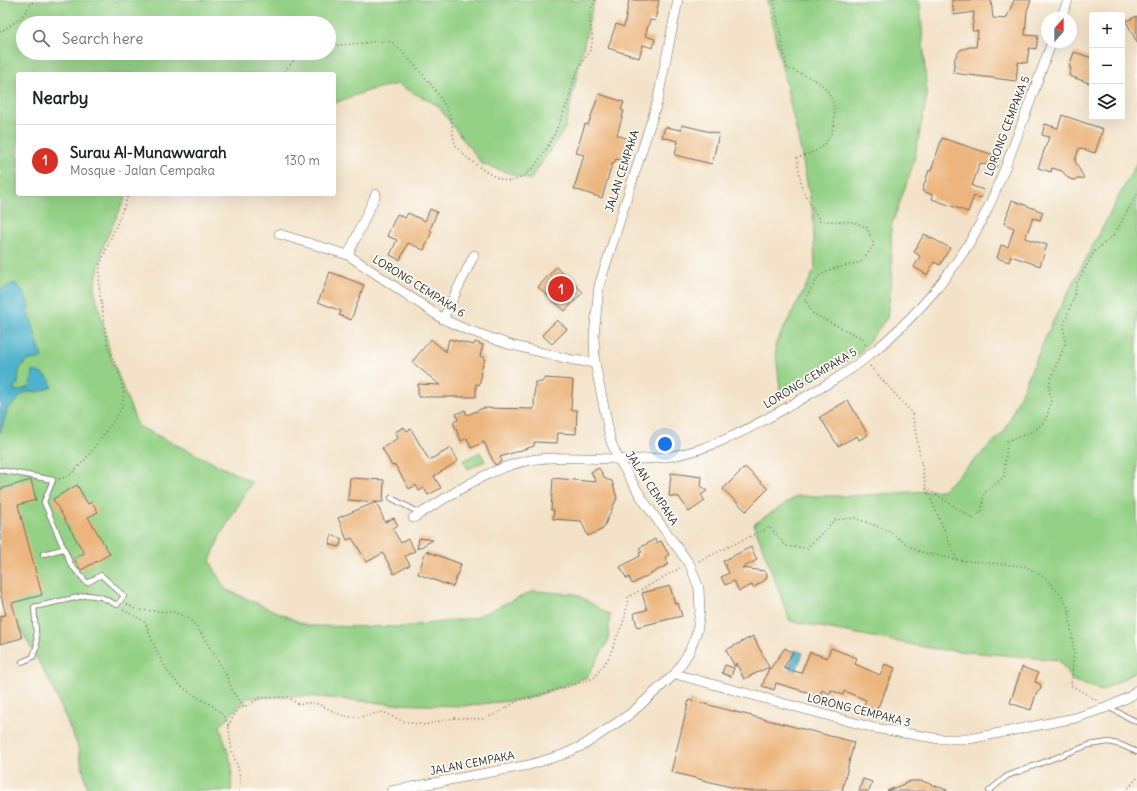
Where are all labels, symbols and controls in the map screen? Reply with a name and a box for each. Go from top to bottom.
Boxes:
north arrow [1041,12,1077,48]
map controls [1089,12,1125,120]
button: + [1089,12,1125,48]
search box [16,16,336,60]
icon: search [30,27,52,49]
text: Search here [62,29,143,48]
button: − [1089,48,1125,84]
street label: LORONG CEMPAKA 5 [981,74,1033,178]
button: layers [1089,84,1125,120]
text: Nearby [32,87,88,109]
street label: JALAN CEMPAKA [602,128,642,214]
text: Surau Al-Munawwarah [70,143,227,162]
text: 1 [42,152,48,169]
text: 130 m [284,152,320,169]
text: Mosque · Jalan Cempaka [70,162,215,179]
street label: LORONG CEMPAKA 6 [370,252,468,320]
pin: 1 [548,274,574,304]
street label: LORONG CEMPAKA 5 [761,345,859,411]
your location [655,434,675,454]
street label: JALAN CEMPAKA [623,448,681,528]
street label: LORONG CEMPAKA 3 [806,690,912,730]
street label: JALAN CEMPAKA [429,748,515,778]

